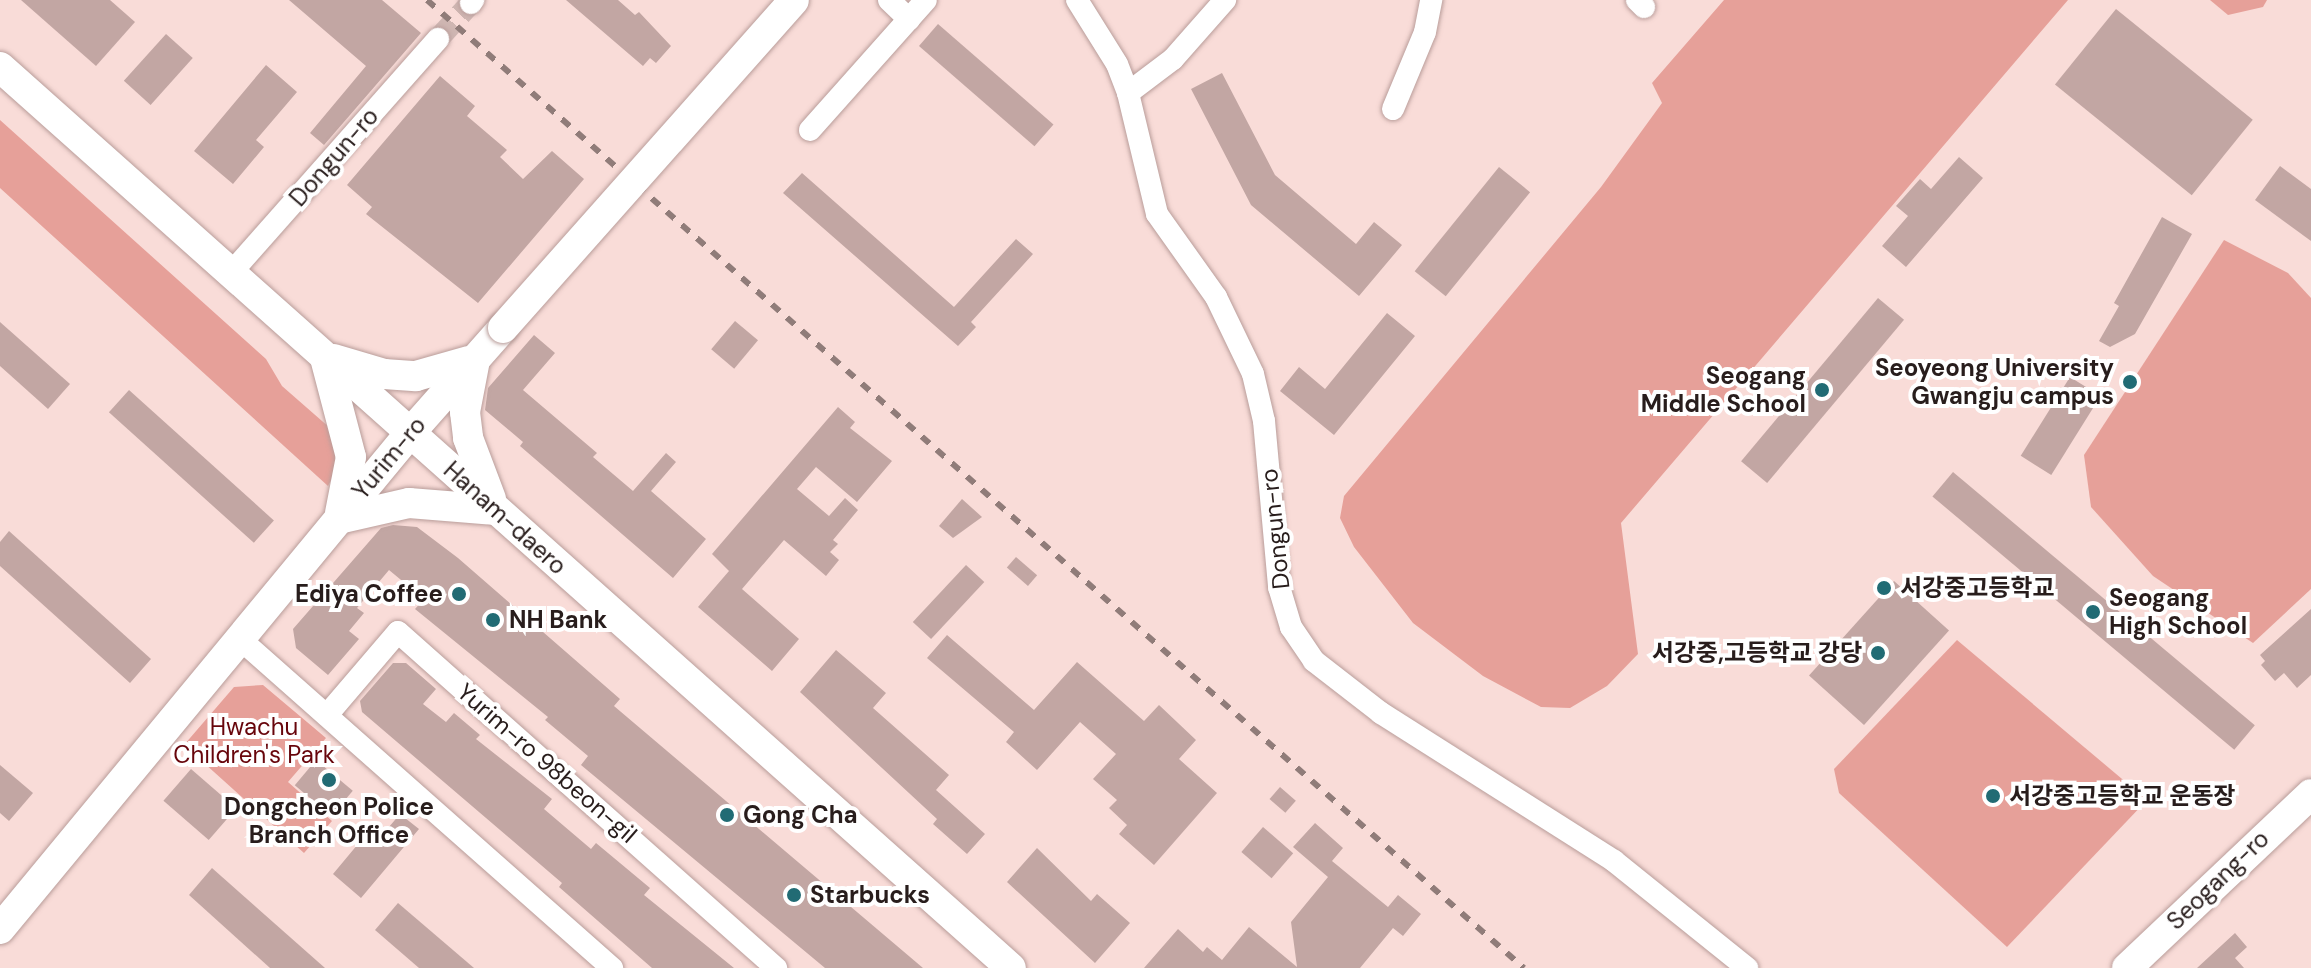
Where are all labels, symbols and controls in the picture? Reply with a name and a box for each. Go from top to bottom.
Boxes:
street label: Dongun-ro [283,102,385,212]
place label: Seoyeong University Gwangju campus [1875,354,2114,410]
place label: Seogang Middle School [1641,362,1806,418]
marker: Seoyeong University Gwangju campus [2121,373,2139,391]
marker: Seogang Middle School [1813,381,1831,399]
street label: Yurim-ro [346,411,432,505]
street label: Hanam-daero [438,455,572,581]
street label: Dongun-ro [1254,467,1296,591]
place label: 서강중고등학교 [1900,574,2055,602]
marker: 서강중고등학교 [1875,579,1893,597]
place label: Ediya Coffee [295,580,443,608]
place label: Seogang High School [2109,584,2247,640]
marker: Ediya Coffee [450,585,468,603]
marker: Seogang High School [2084,603,2102,621]
place label: NH Bank [509,606,607,634]
marker: NH Bank [484,611,502,629]
place label: 서강중,고등학교 강당 [1652,639,1862,667]
marker: 서강중,고등학교 강당 [1869,644,1887,662]
street label: Yurim-ro 98beon-gil [451,677,643,849]
park label: Hwachu Children's Park [173,713,335,769]
marker: Dongcheon Police Branch Office [320,771,338,789]
place label: 서강중고등학교 운동장 [2009,782,2235,810]
marker: 서강중고등학교 운동장 [1984,787,2002,805]
place label: Dongcheon Police Branch Office [224,793,434,849]
place label: Gong Cha [743,801,858,829]
marker: Gong Cha [718,806,736,824]
street label: Seogang-ro [2161,824,2275,936]
place label: Starbucks [810,881,930,909]
marker: Starbucks [785,886,803,904]

